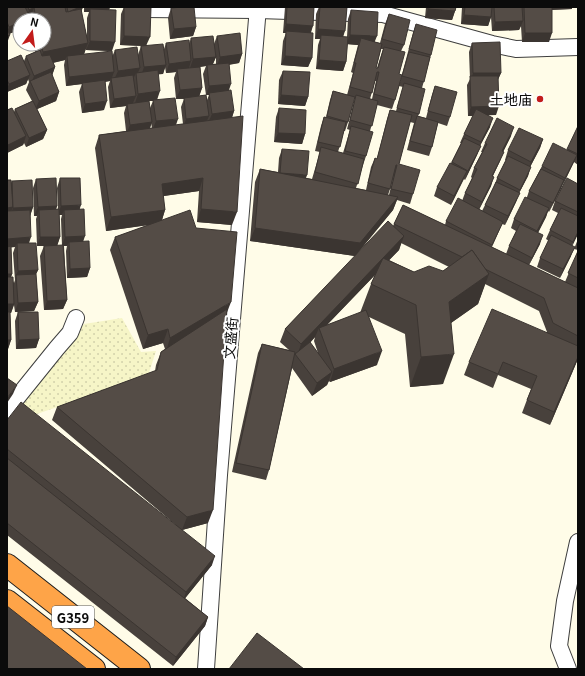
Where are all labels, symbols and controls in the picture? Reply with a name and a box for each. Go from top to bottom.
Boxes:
north arrow [12,12,52,52]
text: N [29,13,41,30]
place label: 土地庙 [490,89,532,109]
marker: 土地庙 [535,94,545,104]
street label: 文盛街 [218,316,242,360]
road number: G359 [52,606,94,628]

